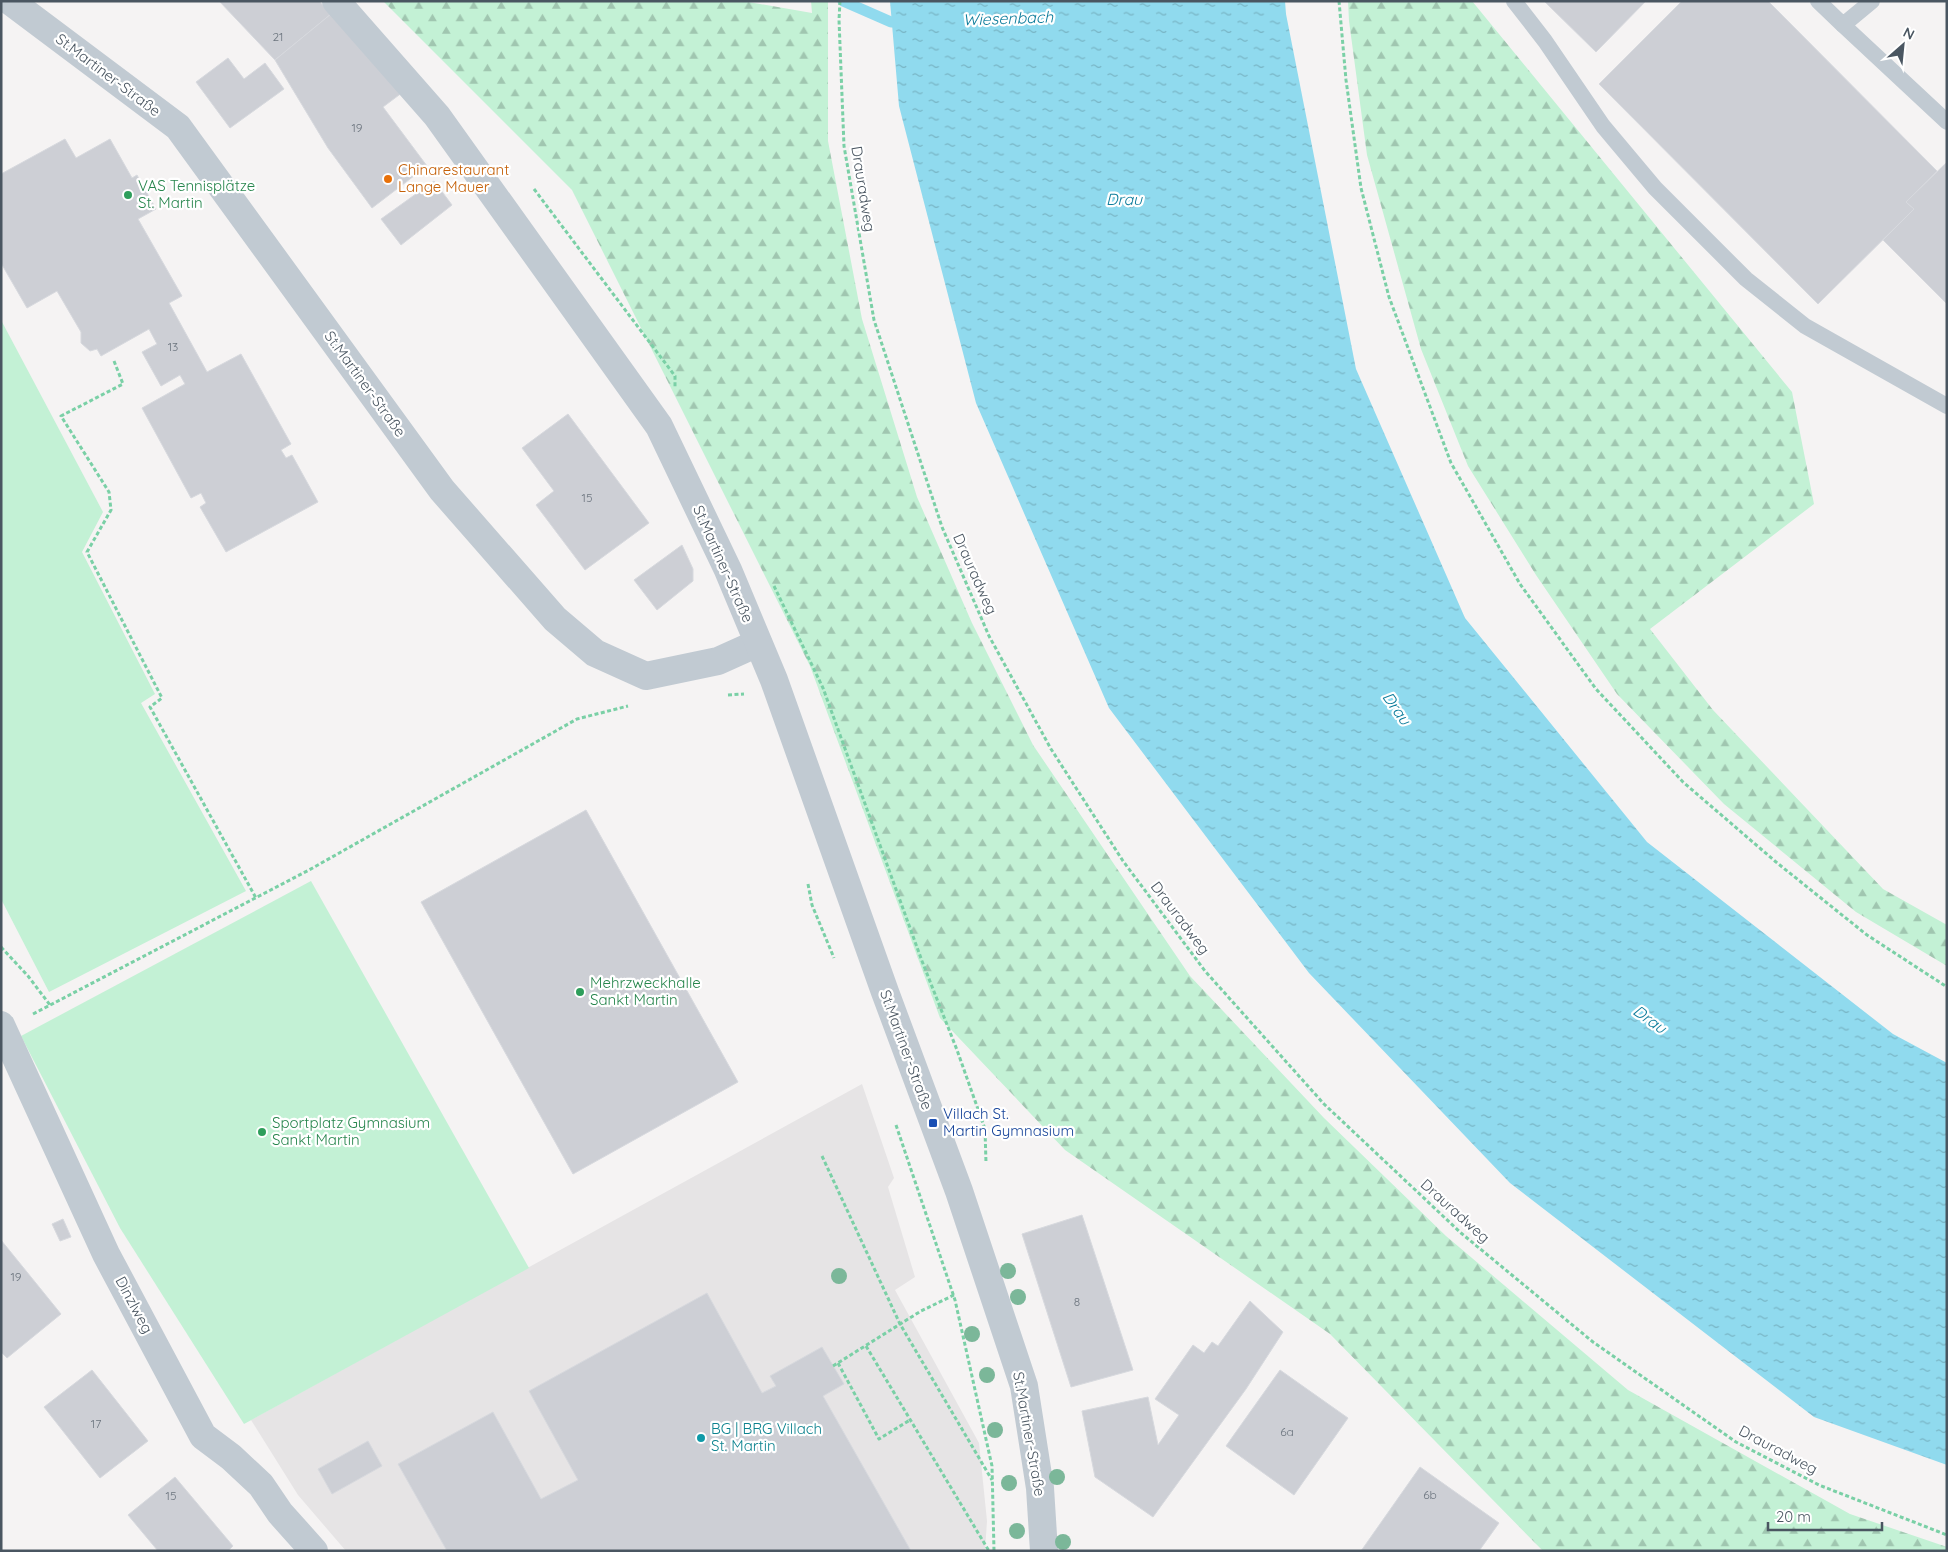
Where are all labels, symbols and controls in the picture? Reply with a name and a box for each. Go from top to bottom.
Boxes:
water label: Wiesenbach [962,6,1054,30]
north arrow [1878,20,1928,70]
text: N [1900,23,1918,44]
street label: St.Martiner-Straße [52,29,164,120]
house number: 21 [272,29,284,44]
house number: 19 [351,120,363,135]
street label: Drauradweg [847,145,880,233]
place label: Chinarestaurant Lange Mauer [398,160,509,196]
marker: Chinarestaurant Lange Mauer [382,173,394,185]
place label: VAS Tennisplätze St. Martin [138,176,255,212]
marker: VAS Tennisplätze St. Martin [122,189,134,201]
water label: Drau [1106,189,1143,209]
street label: St.Martiner-Straße [321,327,410,440]
house number: 13 [168,339,178,354]
house number: 15 [582,490,592,505]
street label: St.Martiner-Straße [689,502,758,625]
street label: Drauradweg [949,530,1002,617]
water label: Drau [1378,687,1416,729]
street label: Drauradweg [1147,877,1214,958]
place label: Mehrzweckhalle Sankt Martin [590,973,701,1009]
marker: Mehrzweckhalle Sankt Martin [574,986,586,998]
street label: St.Martiner-Straße [876,987,937,1112]
water label: Drau [1630,1000,1671,1038]
place label: Villach St. Martin Gymnasium [943,1104,1074,1140]
place label: Sportplatz Gymnasium Sankt Martin [272,1113,430,1149]
marker: Villach St. Martin Gymnasium [927,1117,939,1129]
marker: Sportplatz Gymnasium Sankt Martin [256,1126,268,1138]
street label: Drauradweg [1417,1175,1494,1247]
house number: 19 [10,1269,22,1284]
street label: Dinzlweg [111,1273,157,1337]
house number: 8 [1074,1294,1080,1309]
street label: St.Martiner-Straße [1009,1370,1050,1498]
house number: 17 [91,1416,101,1431]
place label: BG | BRG Villach St. Martin [711,1419,822,1455]
street label: Drauradweg [1736,1421,1821,1478]
house number: 6a [1280,1424,1294,1439]
marker: BG | BRG Villach St. Martin [695,1432,707,1444]
house number: 6b [1423,1487,1437,1502]
house number: 15 [166,1488,176,1503]
scale bar [1768,1500,1882,1532]
text: 20 m [1776,1507,1811,1526]

